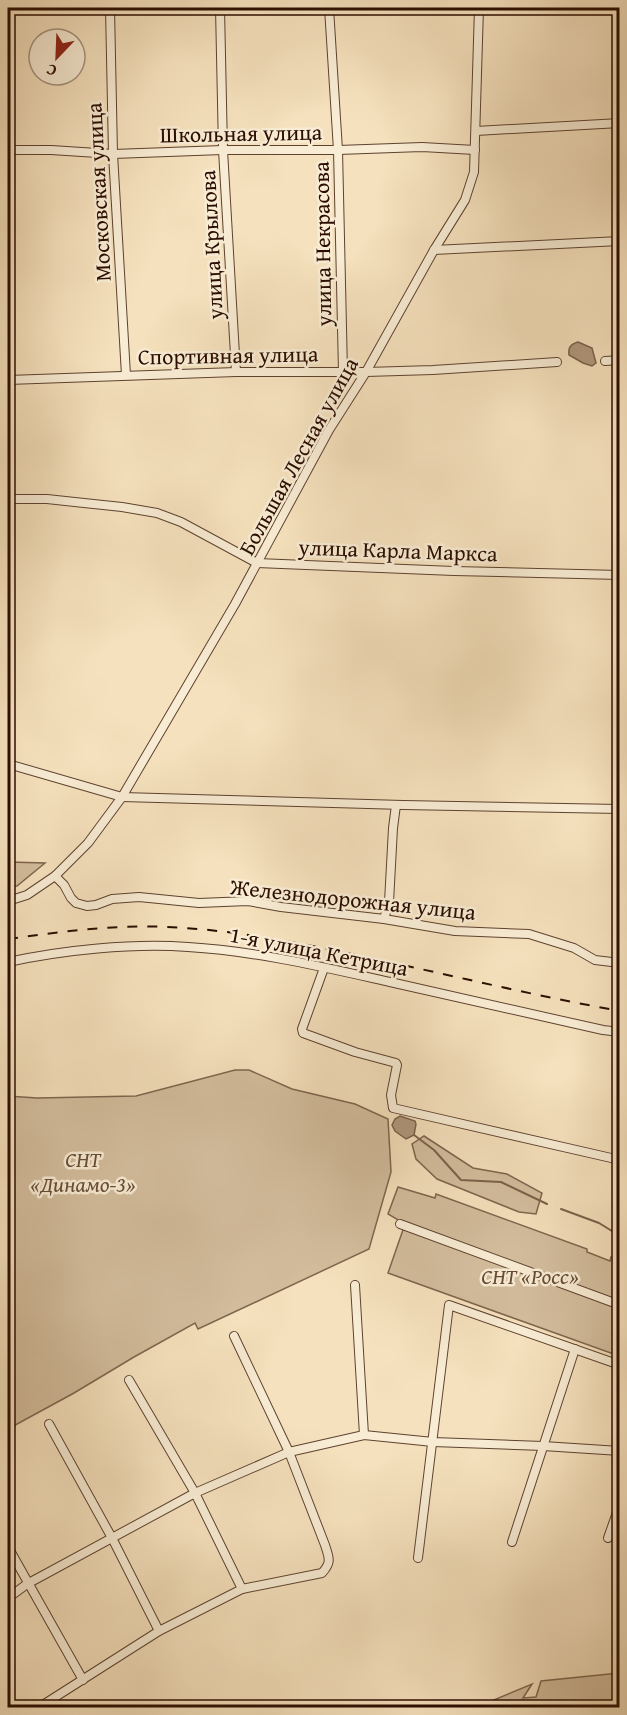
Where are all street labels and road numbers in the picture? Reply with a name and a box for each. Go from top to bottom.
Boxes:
street label: Московская улица [77,101,119,282]
street label: Школьная улица [160,116,323,150]
street label: улица Некрасова [305,161,339,328]
street label: улица Крылова [191,169,231,322]
street label: Спортивная улица [137,337,319,373]
street label: Большая Лесная улица [230,351,366,561]
street label: улица Карла Маркса [297,531,498,569]
street label: Железнодорожная улица [228,870,478,928]
street label: 1-я улица Кетрица [227,918,411,984]

